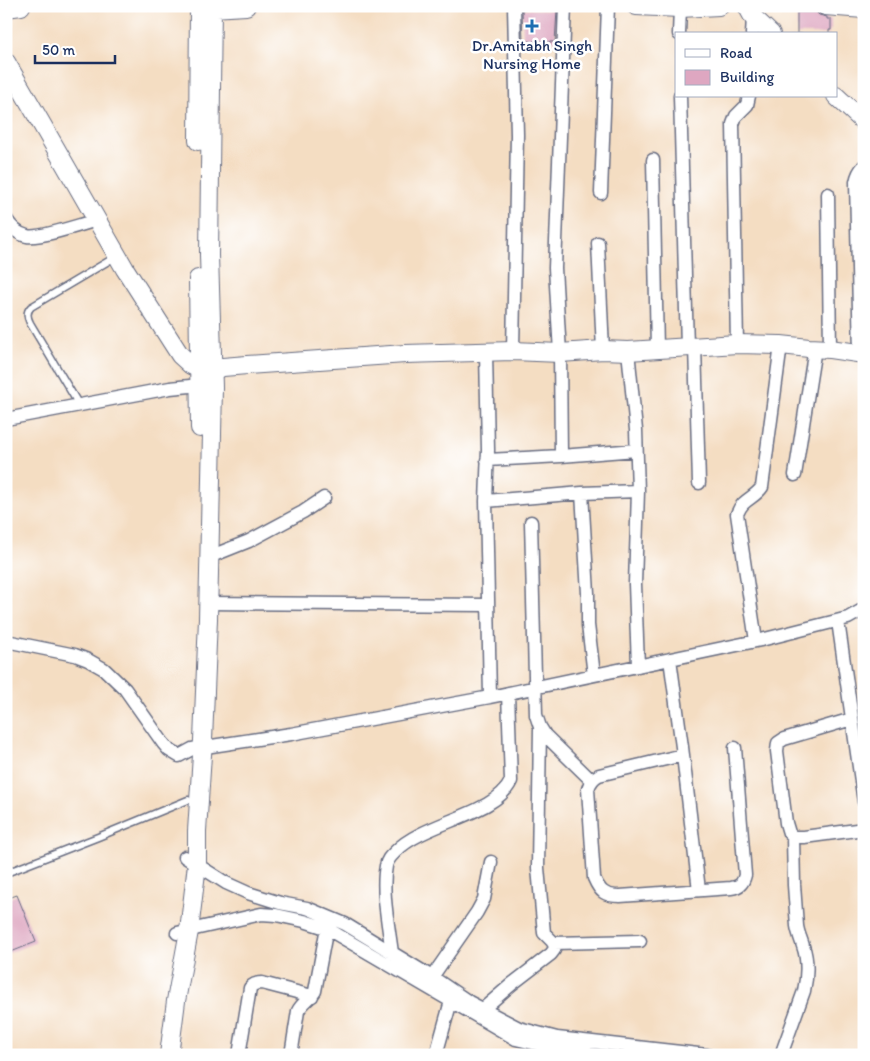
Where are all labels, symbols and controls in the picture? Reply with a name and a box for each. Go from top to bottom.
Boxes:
marker: Dr.Amitabh Singh Nursing Home [525,19,539,33]
scale bar [35,32,115,64]
legend [675,32,838,98]
place label: Dr.Amitabh Singh Nursing Home [472,36,592,73]
text: 50 m [42,41,75,59]
text: Road [720,44,753,62]
text: Building [720,68,774,86]

